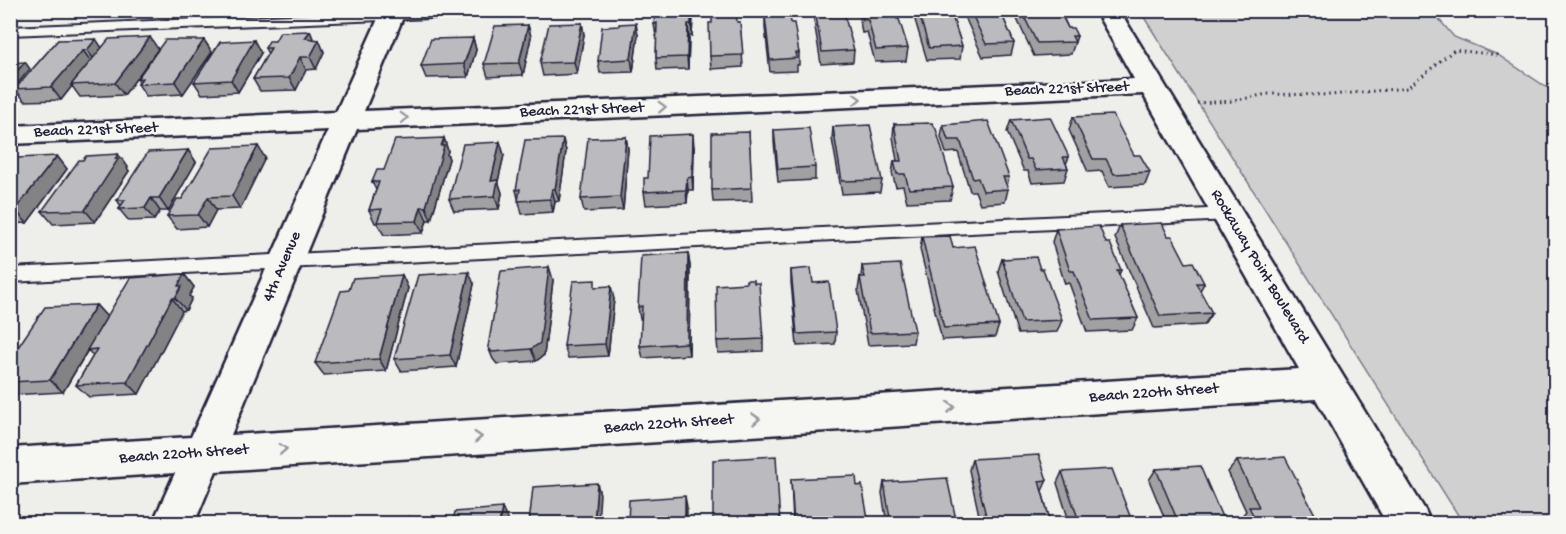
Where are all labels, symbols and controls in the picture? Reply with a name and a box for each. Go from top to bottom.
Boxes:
street label: Beach 221st Street [1004,78,1131,102]
one-way arrow [852,92,861,105]
street label: Beach 221st Street [519,99,646,123]
one-way arrow [658,101,667,114]
one-way arrow [400,112,409,125]
street label: Beach 221st Street [33,119,160,143]
street label: Rockaway Point Boulevard [1205,187,1313,349]
street label: 4th Avenue [260,228,307,305]
street label: Beach 220th Street [1088,380,1221,408]
one-way arrow [946,400,955,413]
street label: Beach 220th Street [603,411,736,439]
one-way arrow [752,413,761,426]
one-way arrow [473,430,482,443]
street label: Beach 220th Street [118,441,251,469]
one-way arrow [279,443,288,456]

